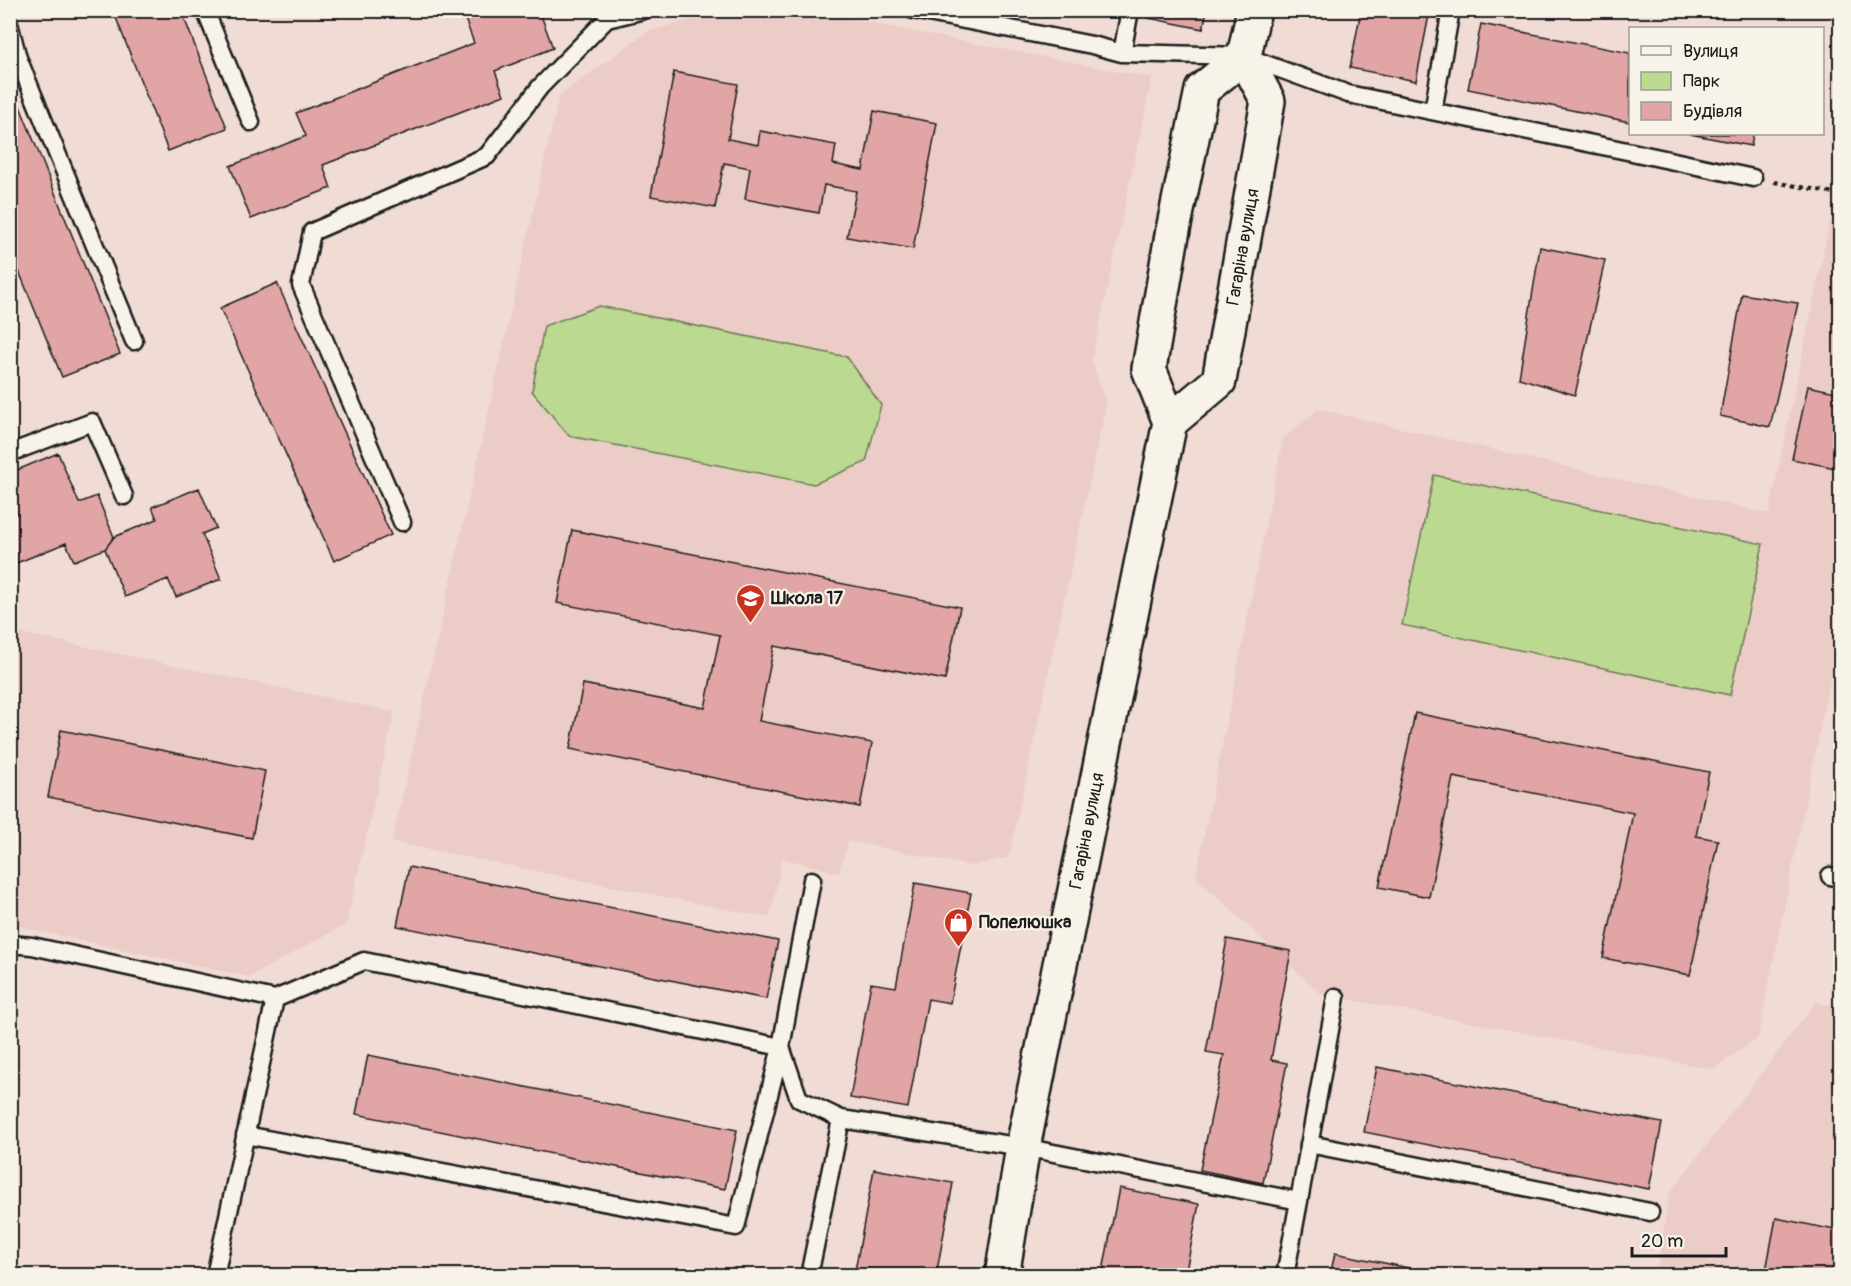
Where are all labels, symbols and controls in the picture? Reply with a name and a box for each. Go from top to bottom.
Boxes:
legend [1629,27,1824,135]
text: Вулиця [1683,40,1738,63]
text: Парк [1683,70,1720,93]
text: Будівля [1683,100,1742,123]
street label: Гагаріна вулиця [1221,187,1265,307]
school or university icon: Школа 17 [734,582,766,624]
place label: Школа 17 [770,587,843,610]
street label: Гагаріна вулиця [1064,771,1110,891]
shop icon: Попелюшка [942,906,974,948]
place label: Попелюшка [979,911,1072,934]
scale bar [1632,1220,1726,1258]
text: 20 m [1641,1230,1683,1253]

